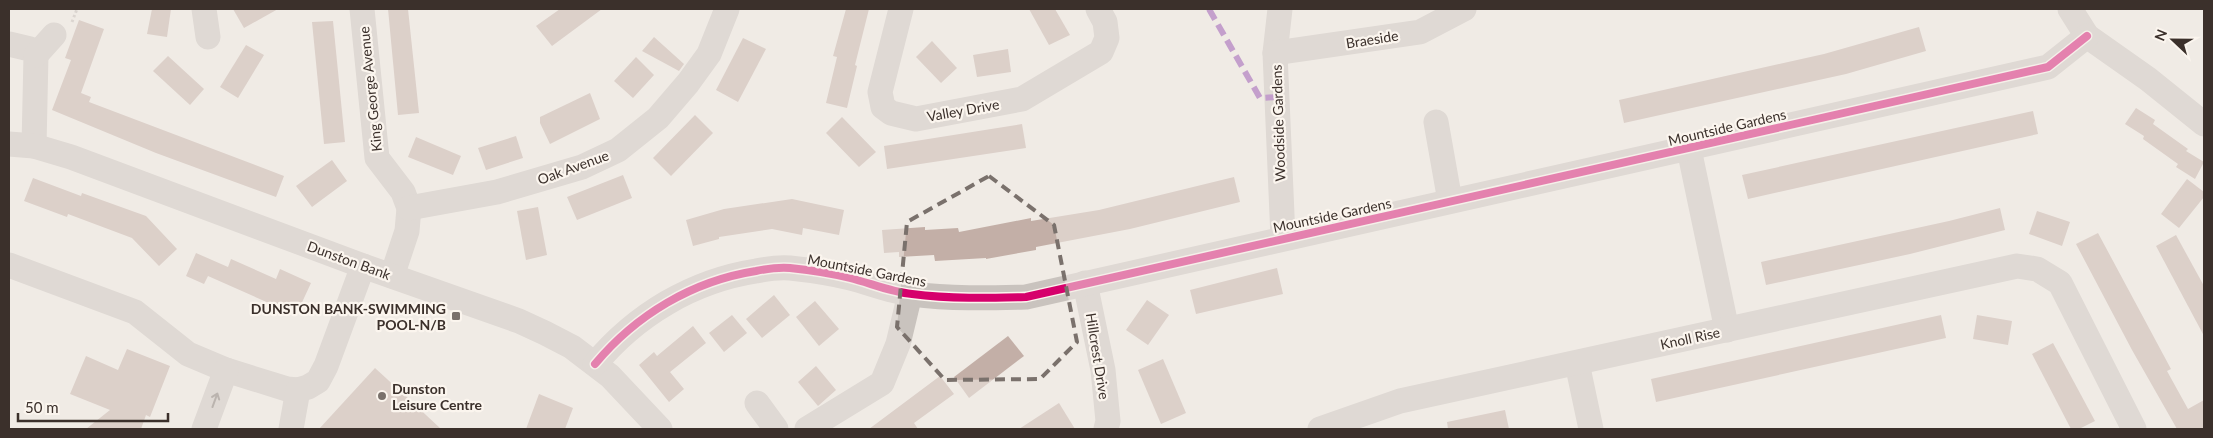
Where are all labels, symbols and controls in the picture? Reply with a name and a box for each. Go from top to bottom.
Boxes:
north arrow [2148,15,2198,65]
street label: King George Avenue [355,26,385,152]
street label: Braeside [1345,26,1399,52]
text: N [2151,27,2170,43]
street label: Woodside Gardens [1267,64,1289,182]
street label: Valley Drive [926,95,1000,125]
street label: Mountside Gardens [1666,105,1788,149]
street label: Oak Avenue [535,146,611,188]
street label: Mountside Gardens [1271,194,1393,236]
street label: Dunston Bank [305,237,394,283]
street label: Mountside Gardens [806,250,928,290]
place label: DUNSTON BANK-SWIMMING POOL-N/B [251,300,446,333]
marker: DUNSTON BANK-SWIMMING POOL-N/B [450,310,462,322]
street label: Hillcrest Drive [1083,311,1113,401]
street label: Knoll Rise [1659,323,1721,353]
place label: Dunston Leisure Centre [392,380,483,413]
scale bar [18,390,168,422]
marker: Dunston Leisure Centre [376,390,388,402]
one-way arrow [211,392,220,408]
text: 50 m [25,398,59,416]

